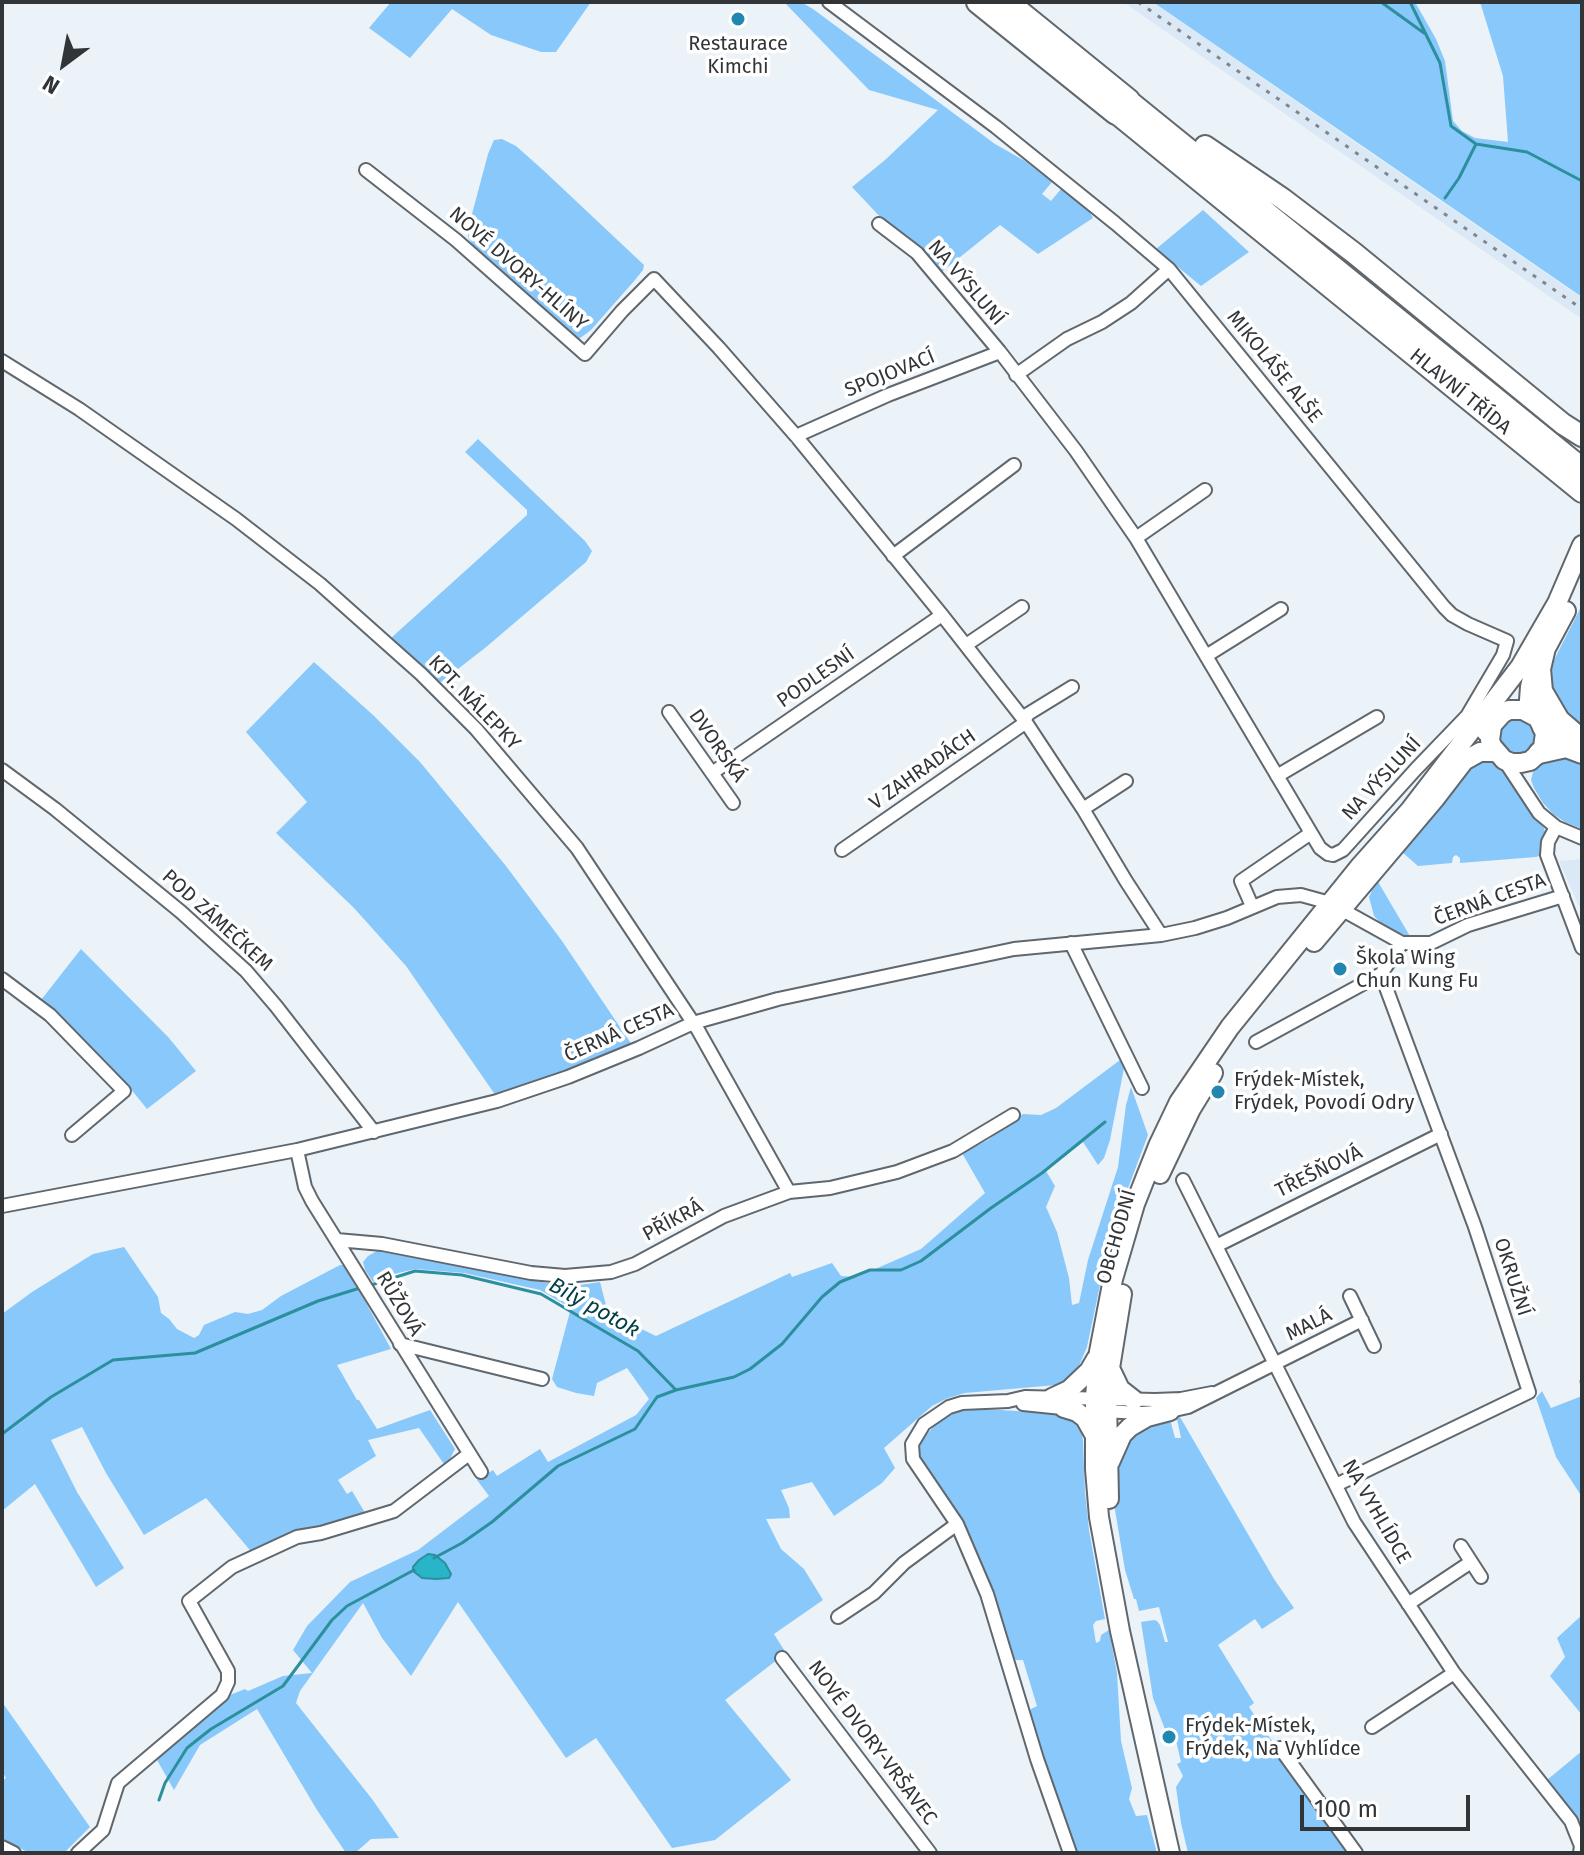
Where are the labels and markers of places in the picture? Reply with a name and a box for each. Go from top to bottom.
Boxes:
marker: Restaurace Kimchi [729,10,747,28]
place label: Restaurace Kimchi [688,32,788,79]
place label: Škola Wing Chun Kung Fu [1356,946,1479,993]
marker: Škola Wing Chun Kung Fu [1331,960,1349,978]
place label: Frýdek-Místek, Frýdek, Povodí Odry [1234,1068,1414,1115]
marker: Frýdek-Místek, Frýdek, Povodí Odry [1209,1083,1227,1101]
place label: Frýdek-Místek, Frýdek, Na Vyhlídce [1185,1714,1361,1761]
marker: Frýdek-Místek, Frýdek, Na Vyhlídce [1160,1728,1178,1746]

